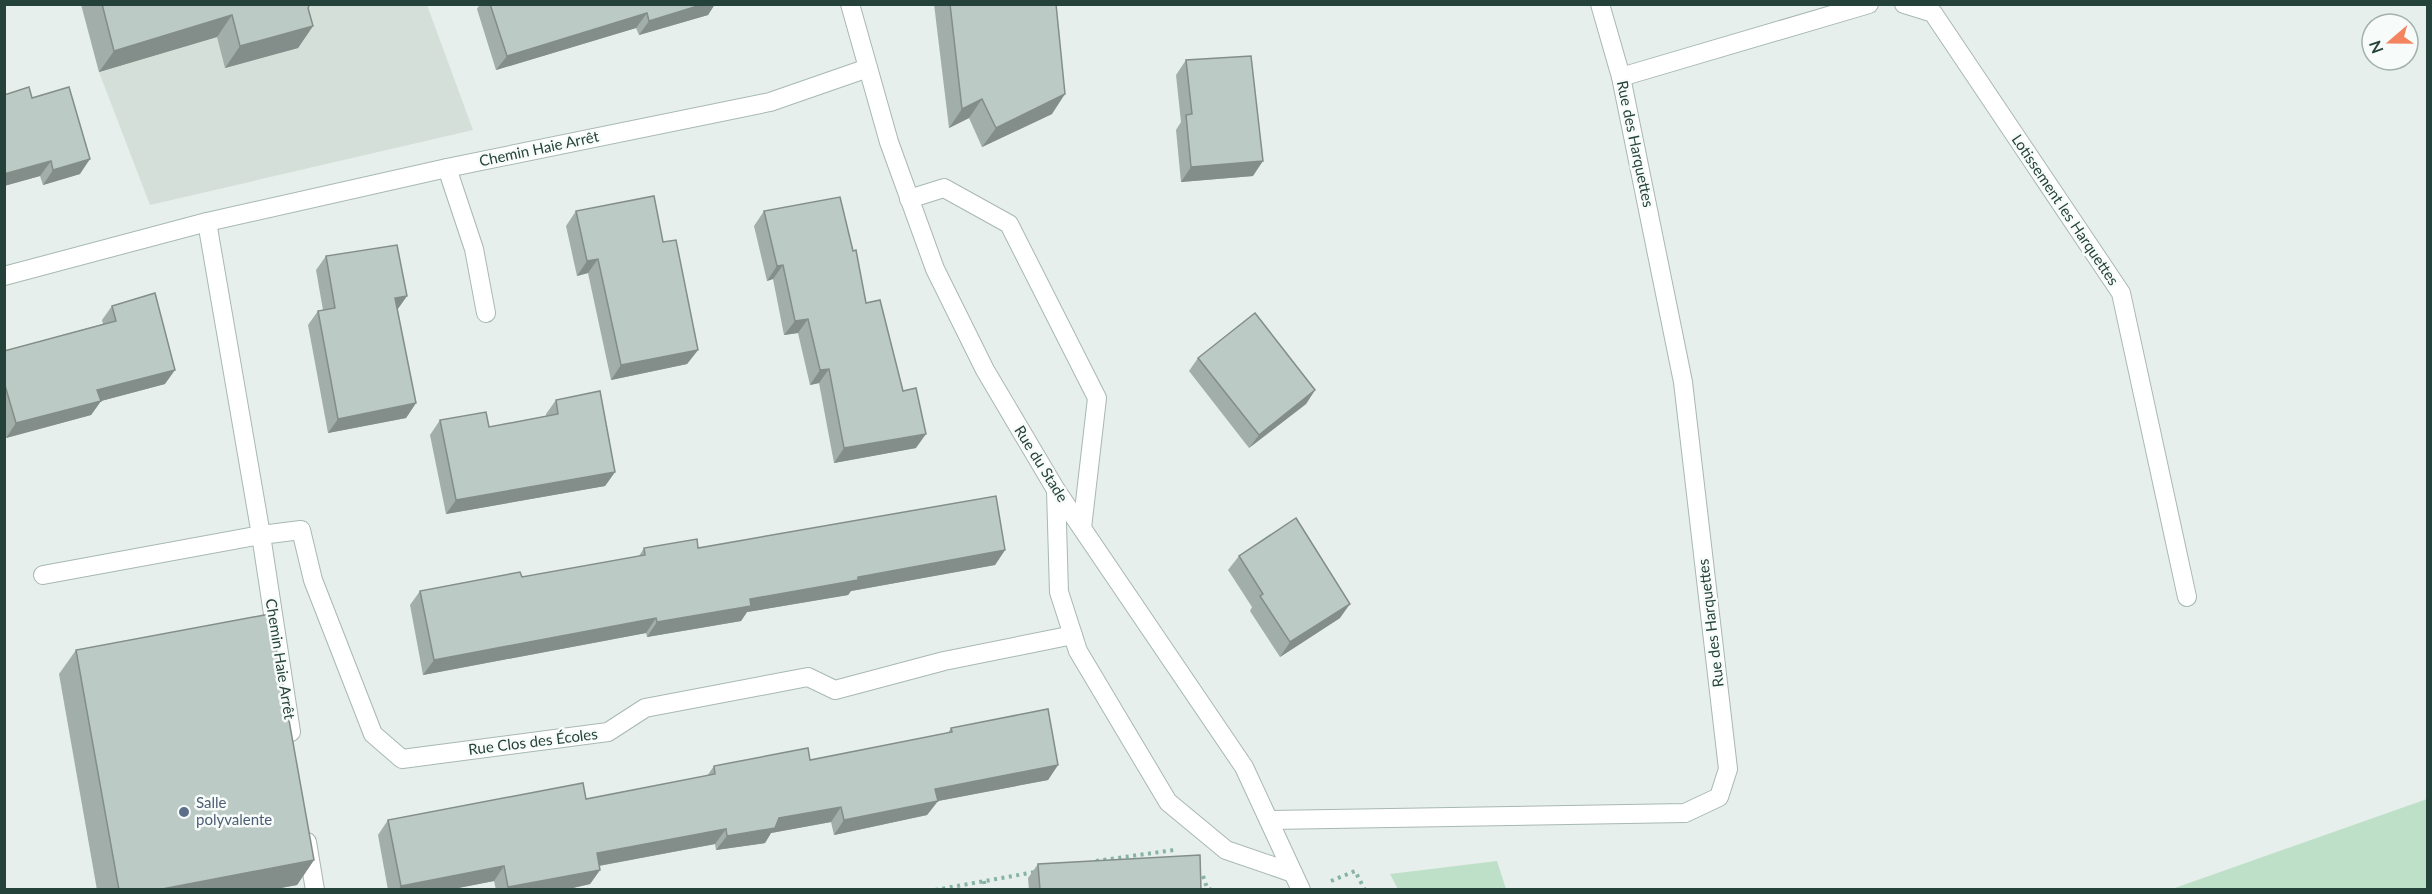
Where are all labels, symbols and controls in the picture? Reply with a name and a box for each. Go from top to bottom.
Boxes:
north arrow [2360,12,2420,72]
text: N [2364,38,2386,56]
street label: Rue des Harquettes [1614,79,1658,209]
street label: Chemin Haie Arrêt [477,126,601,170]
street label: Lotissement les Harquettes [2009,130,2123,288]
street label: Rue du Stade [1011,422,1073,505]
street label: Rue des Harquettes [1693,558,1727,688]
street label: Chemin Haie Arrêt [263,597,300,721]
street label: Rue Clos des Écoles [467,724,599,758]
place label: Salle polyvalente [196,793,272,828]
marker: Salle polyvalente [177,805,191,819]

